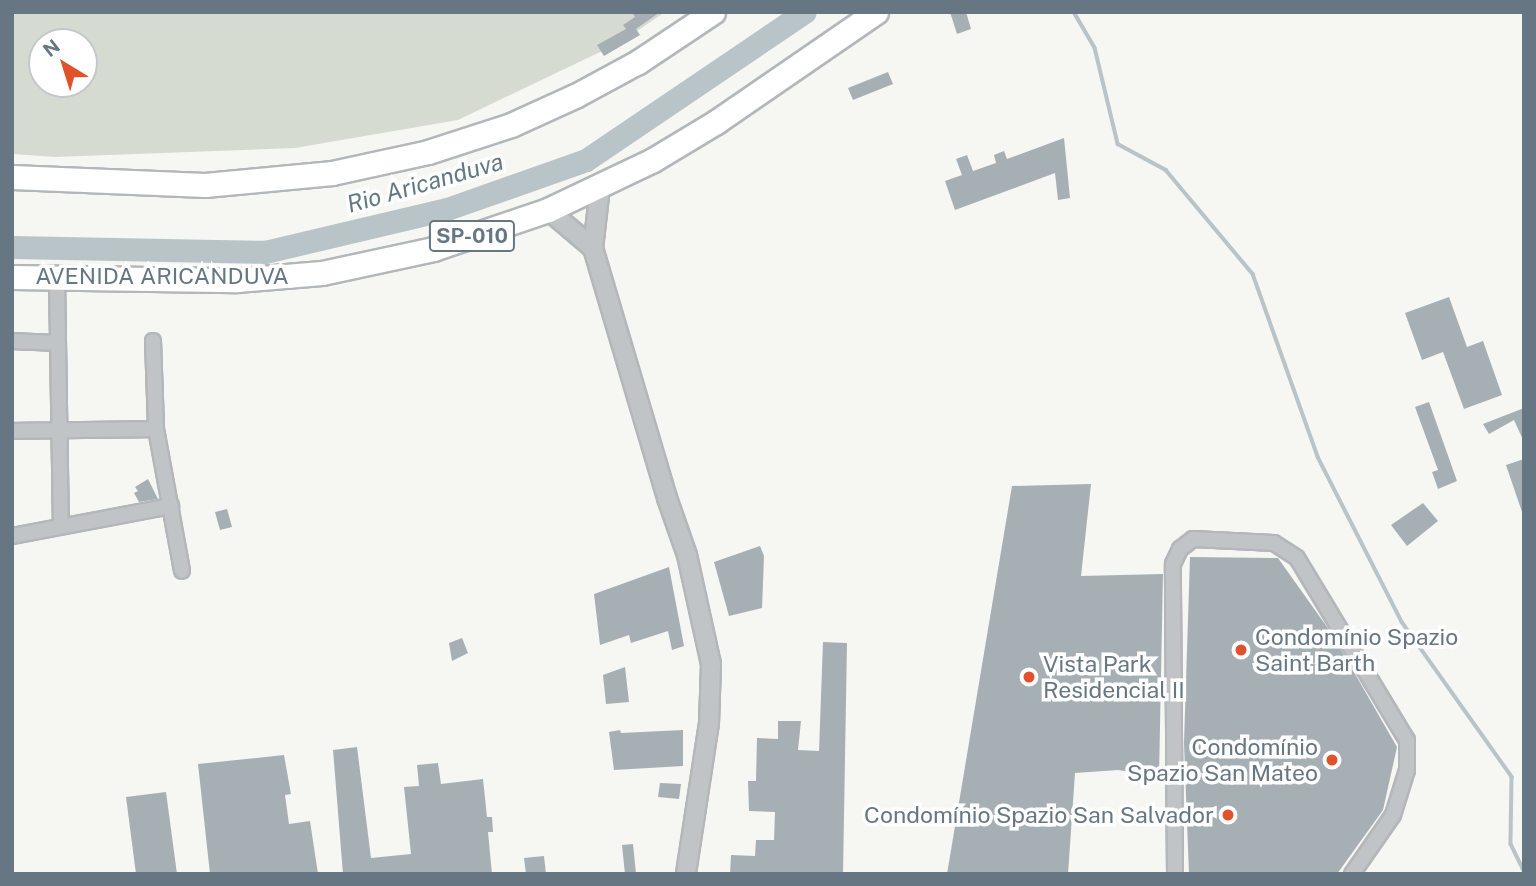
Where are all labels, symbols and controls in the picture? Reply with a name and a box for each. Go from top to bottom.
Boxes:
north arrow [28,28,98,98]
text: N [39,35,64,61]
water label: Rio Aricanduva [343,147,507,219]
road number: SP-010 [428,218,516,254]
street label: AVENIDA ARICANDUVA [35,262,289,290]
place label: Condomínio Spazio Saint Barth [1255,623,1458,677]
marker: Condomínio Spazio Saint Barth [1233,642,1249,658]
place label: Vista Park Residencial II [1043,650,1185,704]
marker: Vista Park Residencial II [1021,669,1037,685]
place label: Condomínio Spazio San Mateo [1127,733,1318,787]
marker: Condomínio Spazio San Mateo [1324,752,1340,768]
place label: Condomínio Spazio San Salvador [864,801,1214,829]
marker: Condomínio Spazio San Salvador [1220,807,1236,823]

